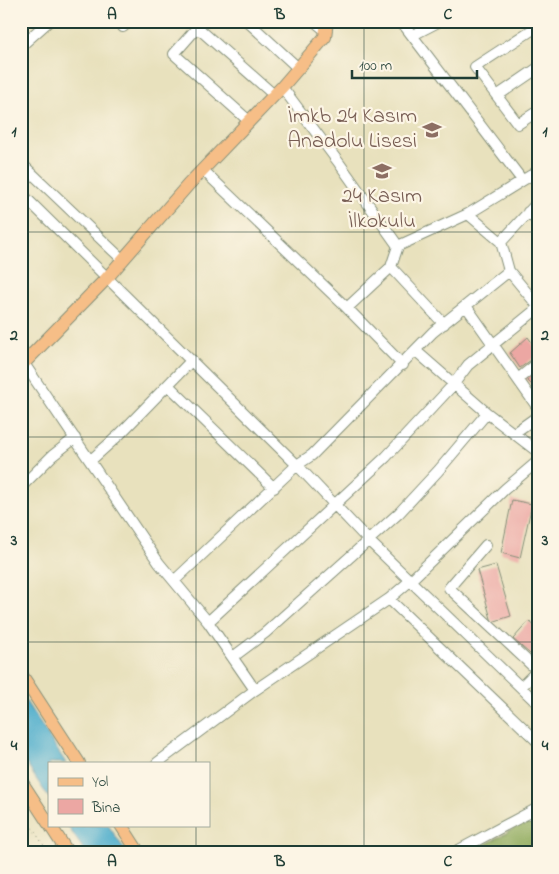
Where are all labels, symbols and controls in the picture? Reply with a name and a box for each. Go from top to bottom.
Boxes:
text: A [107,3,117,27]
text: B [274,3,286,27]
text: C [444,3,453,27]
scale bar [352,48,476,80]
text: 100 m [359,55,392,77]
place label: İmkb 24 Kasım Anadolu Lisesi [288,101,417,158]
school or university icon: İmkb 24 Kasım Anadolu Lisesi [421,119,443,141]
text: 1 [11,120,17,144]
text: 1 [542,120,548,144]
school or university icon: 24 Kasım İlkokulu [371,160,393,182]
place label: 24 Kasım İlkokulu [342,181,422,238]
text: 2 [9,324,18,348]
text: 2 [540,324,549,348]
text: 3 [10,529,18,553]
text: 3 [541,529,549,553]
text: 4 [10,734,18,758]
text: 4 [541,734,549,758]
legend [48,762,210,826]
text: Yol [92,771,108,793]
text: Bina [91,797,120,819]
text: A [107,850,117,874]
text: B [274,850,286,874]
text: C [444,850,453,874]

